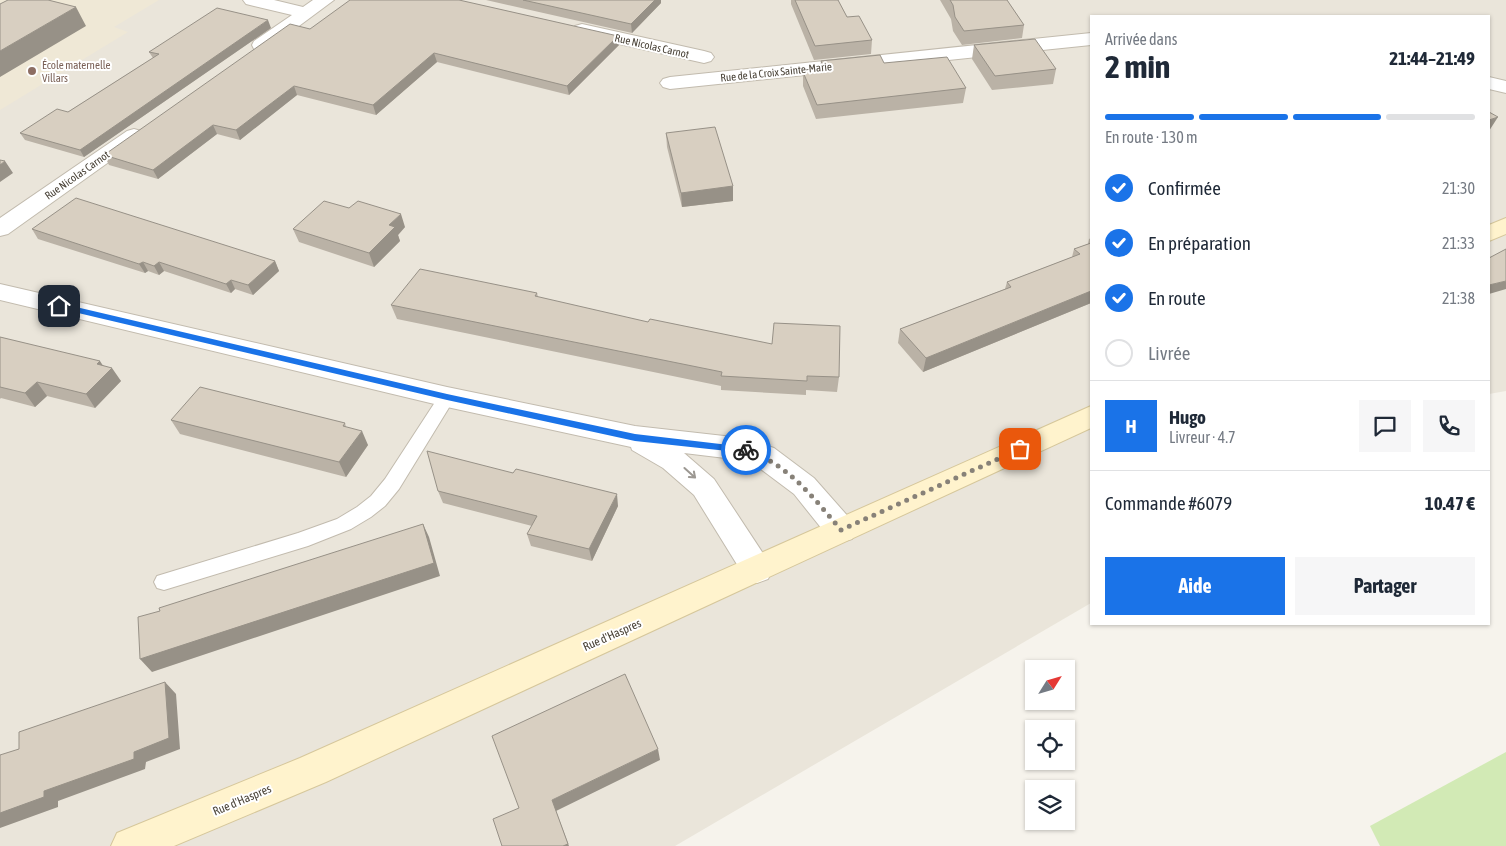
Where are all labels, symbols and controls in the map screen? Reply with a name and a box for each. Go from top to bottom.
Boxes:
text: Arrivée dans [1105,30,1177,48]
street label: Rue Nicolas Carnot [614,32,690,60]
text: 21:44–21:49 [1389,47,1475,69]
text: 2 min [1105,48,1170,85]
place label: École maternelle Villars [42,59,111,84]
street label: Rue de la Croix Sainte-Marie [720,60,832,84]
marker: École maternelle Villars [26,65,38,77]
text: En route · 130 m [1105,128,1198,146]
street label: Rue Nicolas Carnot [42,148,112,202]
icon: check [1105,174,1133,202]
text: Confirmée [1148,177,1221,199]
text: 21:30 [1442,179,1475,197]
icon: check [1105,229,1133,257]
text: En préparation [1148,232,1251,254]
text: 21:33 [1442,234,1475,252]
icon: check [1105,284,1133,312]
pin [38,285,80,327]
text: En route [1148,287,1206,309]
text: 21:38 [1442,289,1475,307]
icon: home [45,292,73,320]
text: Livrée [1148,342,1190,364]
button: chat [1359,400,1411,452]
button: phone [1423,400,1475,452]
text: Hugo [1169,406,1206,428]
text: H [1125,415,1137,437]
courier [721,425,771,475]
pin [999,428,1041,470]
text: Livreur · 4.7 [1169,428,1236,446]
icon: bag [1006,435,1034,463]
icon: bike [732,436,760,464]
one-way arrow [683,468,696,479]
text: Commande #6079 [1105,492,1232,514]
text: 10.47 € [1425,492,1475,514]
button: Aide [1105,557,1285,615]
button: Partager [1295,557,1475,615]
street label: Rue d'Haspres [581,616,643,654]
north arrow [1025,660,1075,710]
map controls [1025,660,1075,830]
button: locate [1025,720,1075,770]
button: layers [1025,780,1075,830]
street label: Rue d'Haspres [211,781,273,819]

